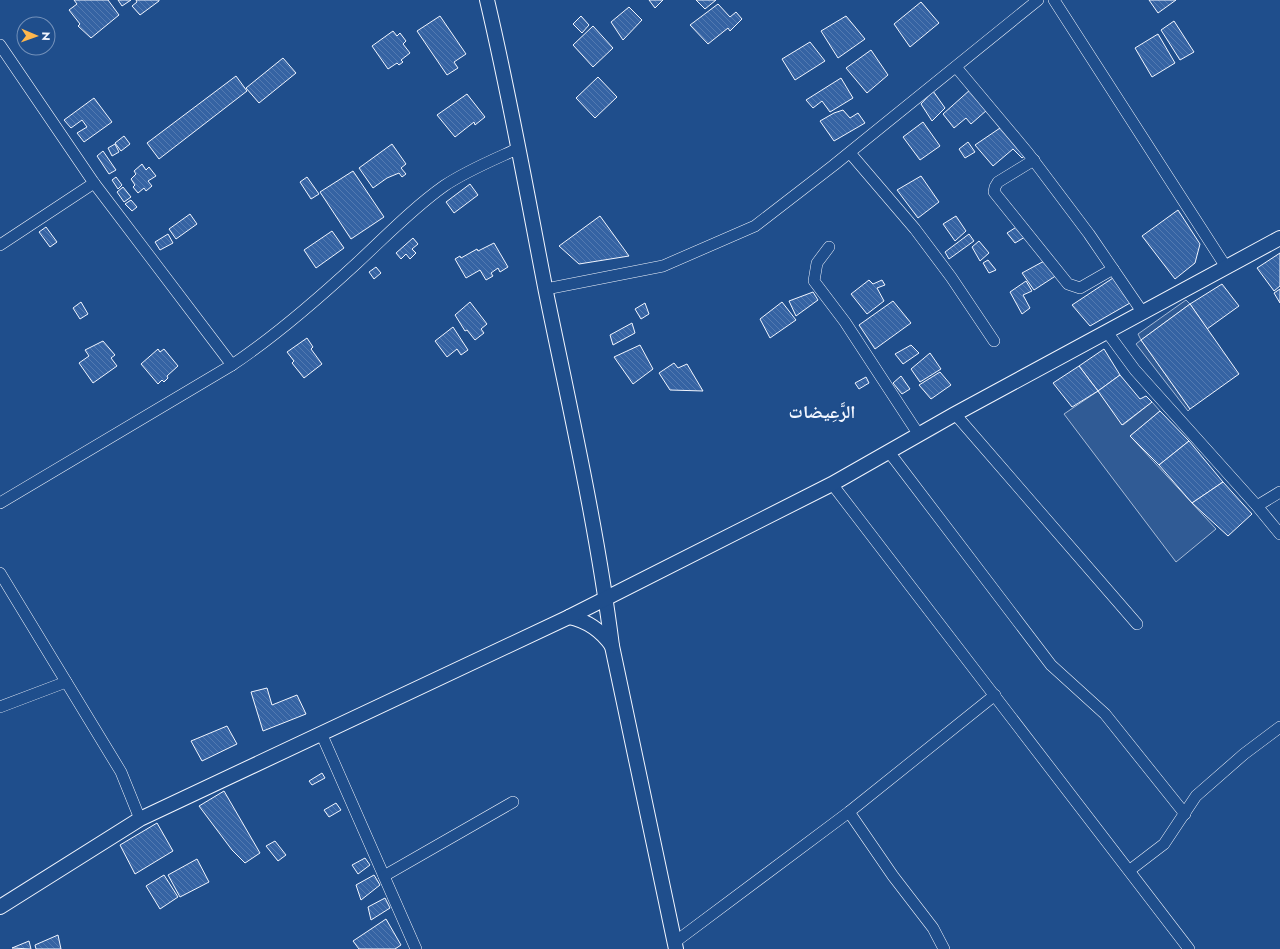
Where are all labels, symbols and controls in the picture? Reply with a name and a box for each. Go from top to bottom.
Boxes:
north arrow [16,16,56,56]
text: N [38,32,54,41]
district label: الرَّعِيضات [789,399,855,425]

